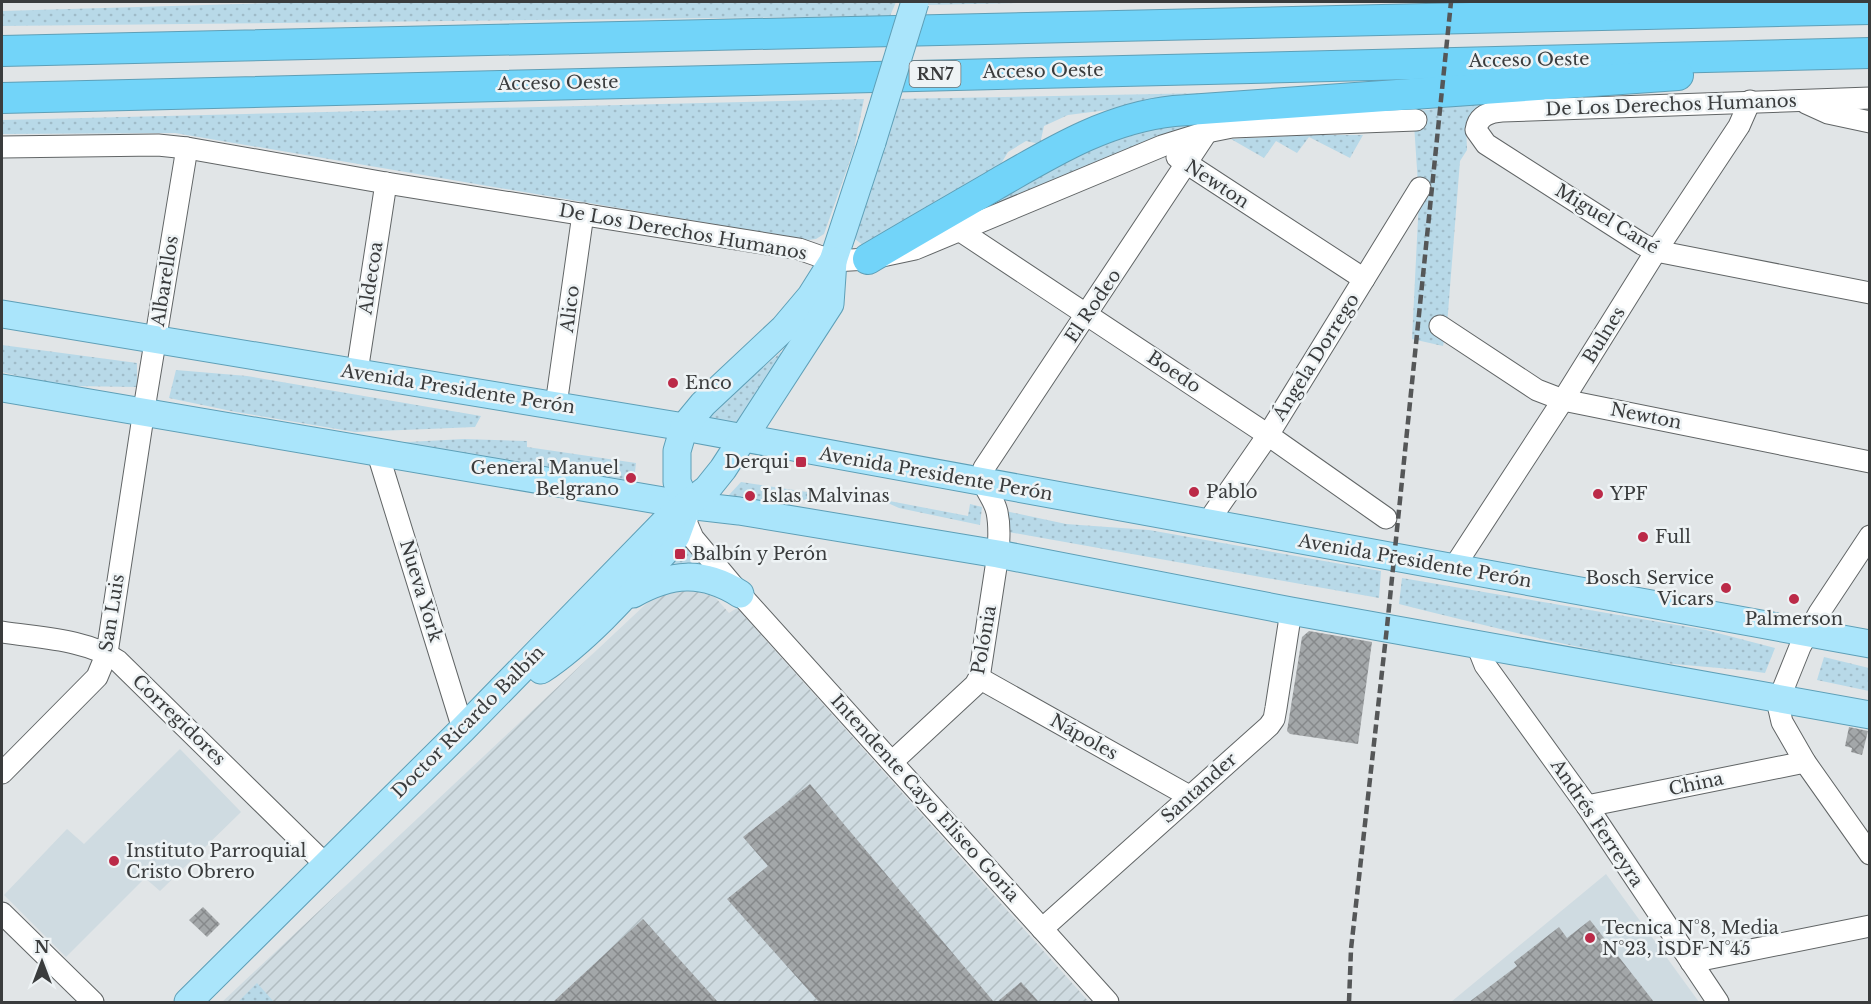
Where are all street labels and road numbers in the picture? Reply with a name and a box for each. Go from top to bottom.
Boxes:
street label: Acceso Oeste [1467,48,1590,72]
street label: Acceso Oeste [981,59,1104,83]
road number: RN7 [910,61,960,87]
street label: Acceso Oeste [496,71,619,95]
street label: De Los Derechos Humanos [1545,90,1797,120]
street label: Newton [1181,155,1253,213]
street label: Miguel Cané [1551,179,1663,259]
street label: De Los Derechos Humanos [557,199,809,265]
street label: Albarellos [147,234,183,329]
street label: Aldecoa [354,240,388,317]
street label: El Rodeo [1060,265,1126,347]
street label: Alico [556,284,584,335]
street label: Ángela Dorrego [1267,289,1364,425]
street label: Bulnes [1578,303,1630,367]
street label: Boedo [1143,346,1205,398]
street label: Avenida Presidente Perón [338,359,577,418]
street label: Newton [1609,398,1683,434]
street label: Avenida Presidente Perón [817,442,1054,505]
street label: Avenida Presidente Perón [1296,529,1533,592]
street label: Nueva York [395,537,447,645]
street label: San Luis [95,572,129,654]
street label: Polónia [967,604,1001,676]
street label: Doctor Ricardo Balbín [387,641,549,803]
street label: Corregidores [128,670,230,770]
street label: Intendente Cayo Eliseo Goria [826,690,1024,906]
street label: Nápoles [1046,709,1122,765]
street label: Santander [1157,748,1242,828]
street label: Andrés Ferreyra [1546,754,1648,891]
street label: China [1667,767,1725,801]

